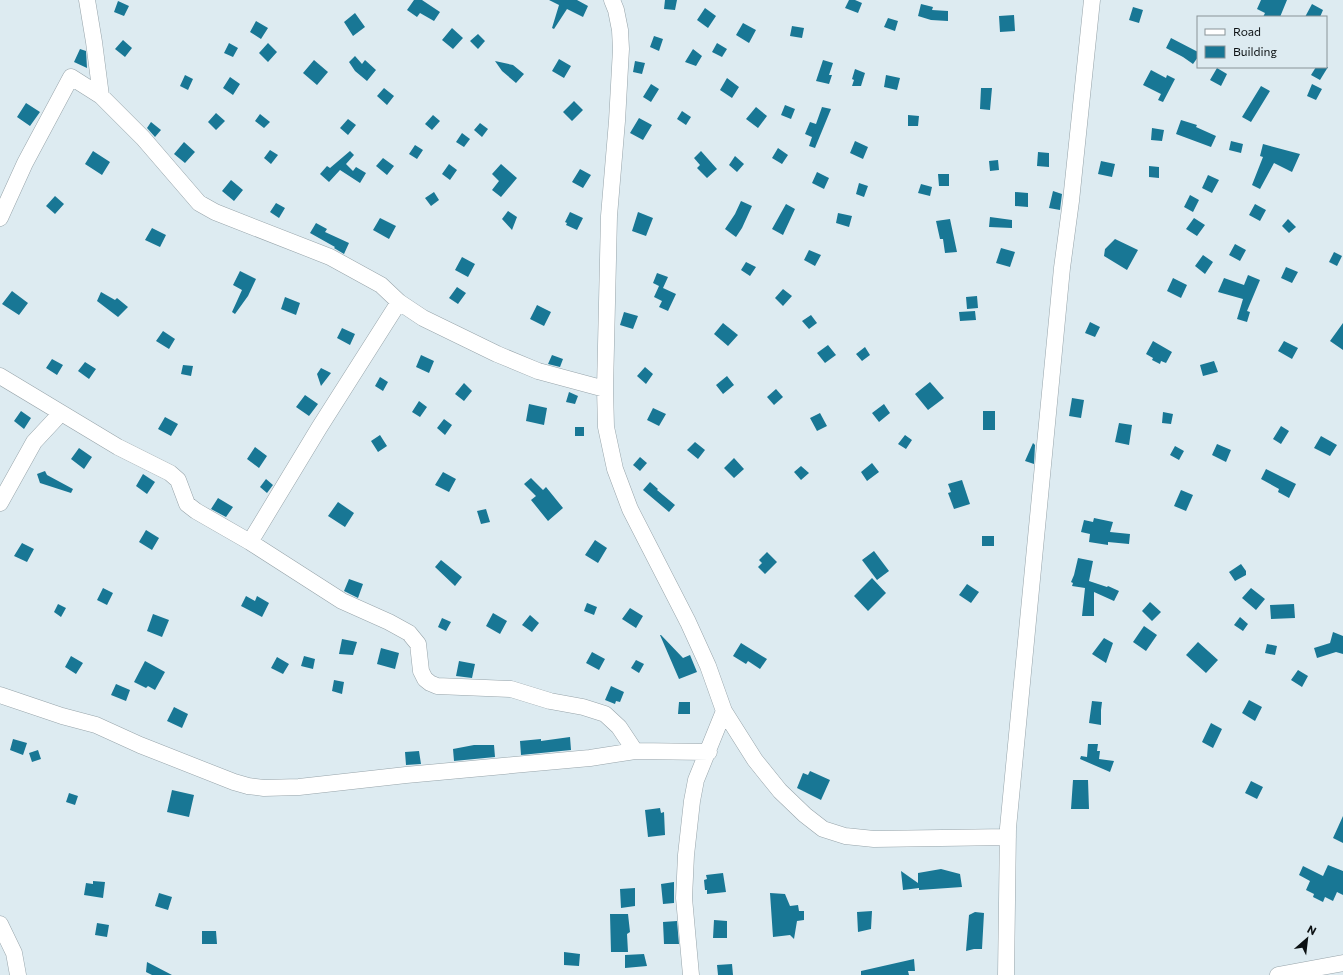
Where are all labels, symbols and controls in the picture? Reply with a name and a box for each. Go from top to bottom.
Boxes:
legend [1197,16,1327,68]
text: Road [1233,24,1261,38]
text: Building [1233,44,1277,58]
north arrow [1287,919,1327,959]
text: N [1305,922,1319,937]

